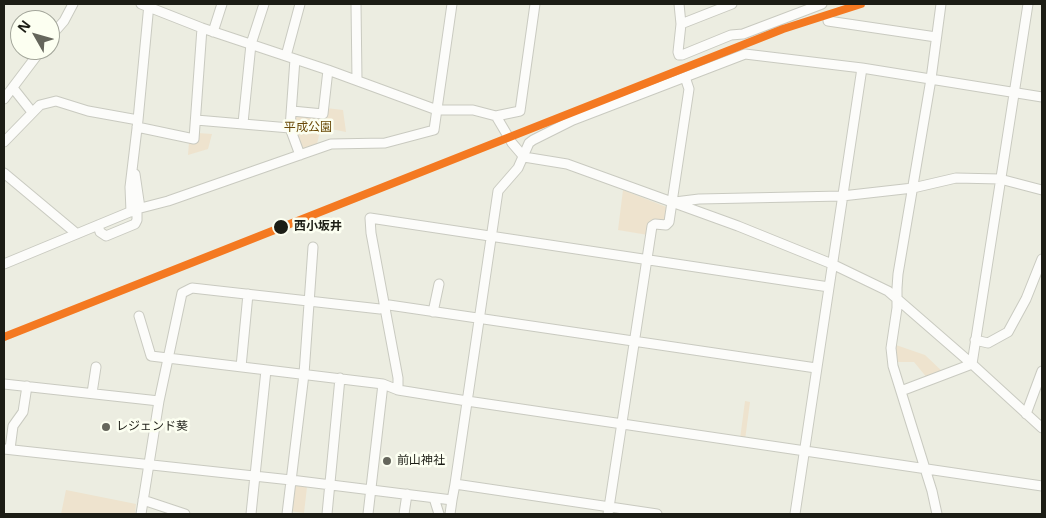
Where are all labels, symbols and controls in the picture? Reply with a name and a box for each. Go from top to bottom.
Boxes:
north arrow [10,10,60,60]
text: N [13,16,35,36]
park label: 平成公園 [284,121,332,135]
marker: 西小坂井 [272,218,290,236]
place label: 西小坂井 [294,220,342,234]
place label: レジェンド葵 [116,420,188,434]
marker: レジェンド葵 [100,421,112,433]
place label: 前山神社 [397,454,445,468]
marker: 前山神社 [381,455,393,467]

